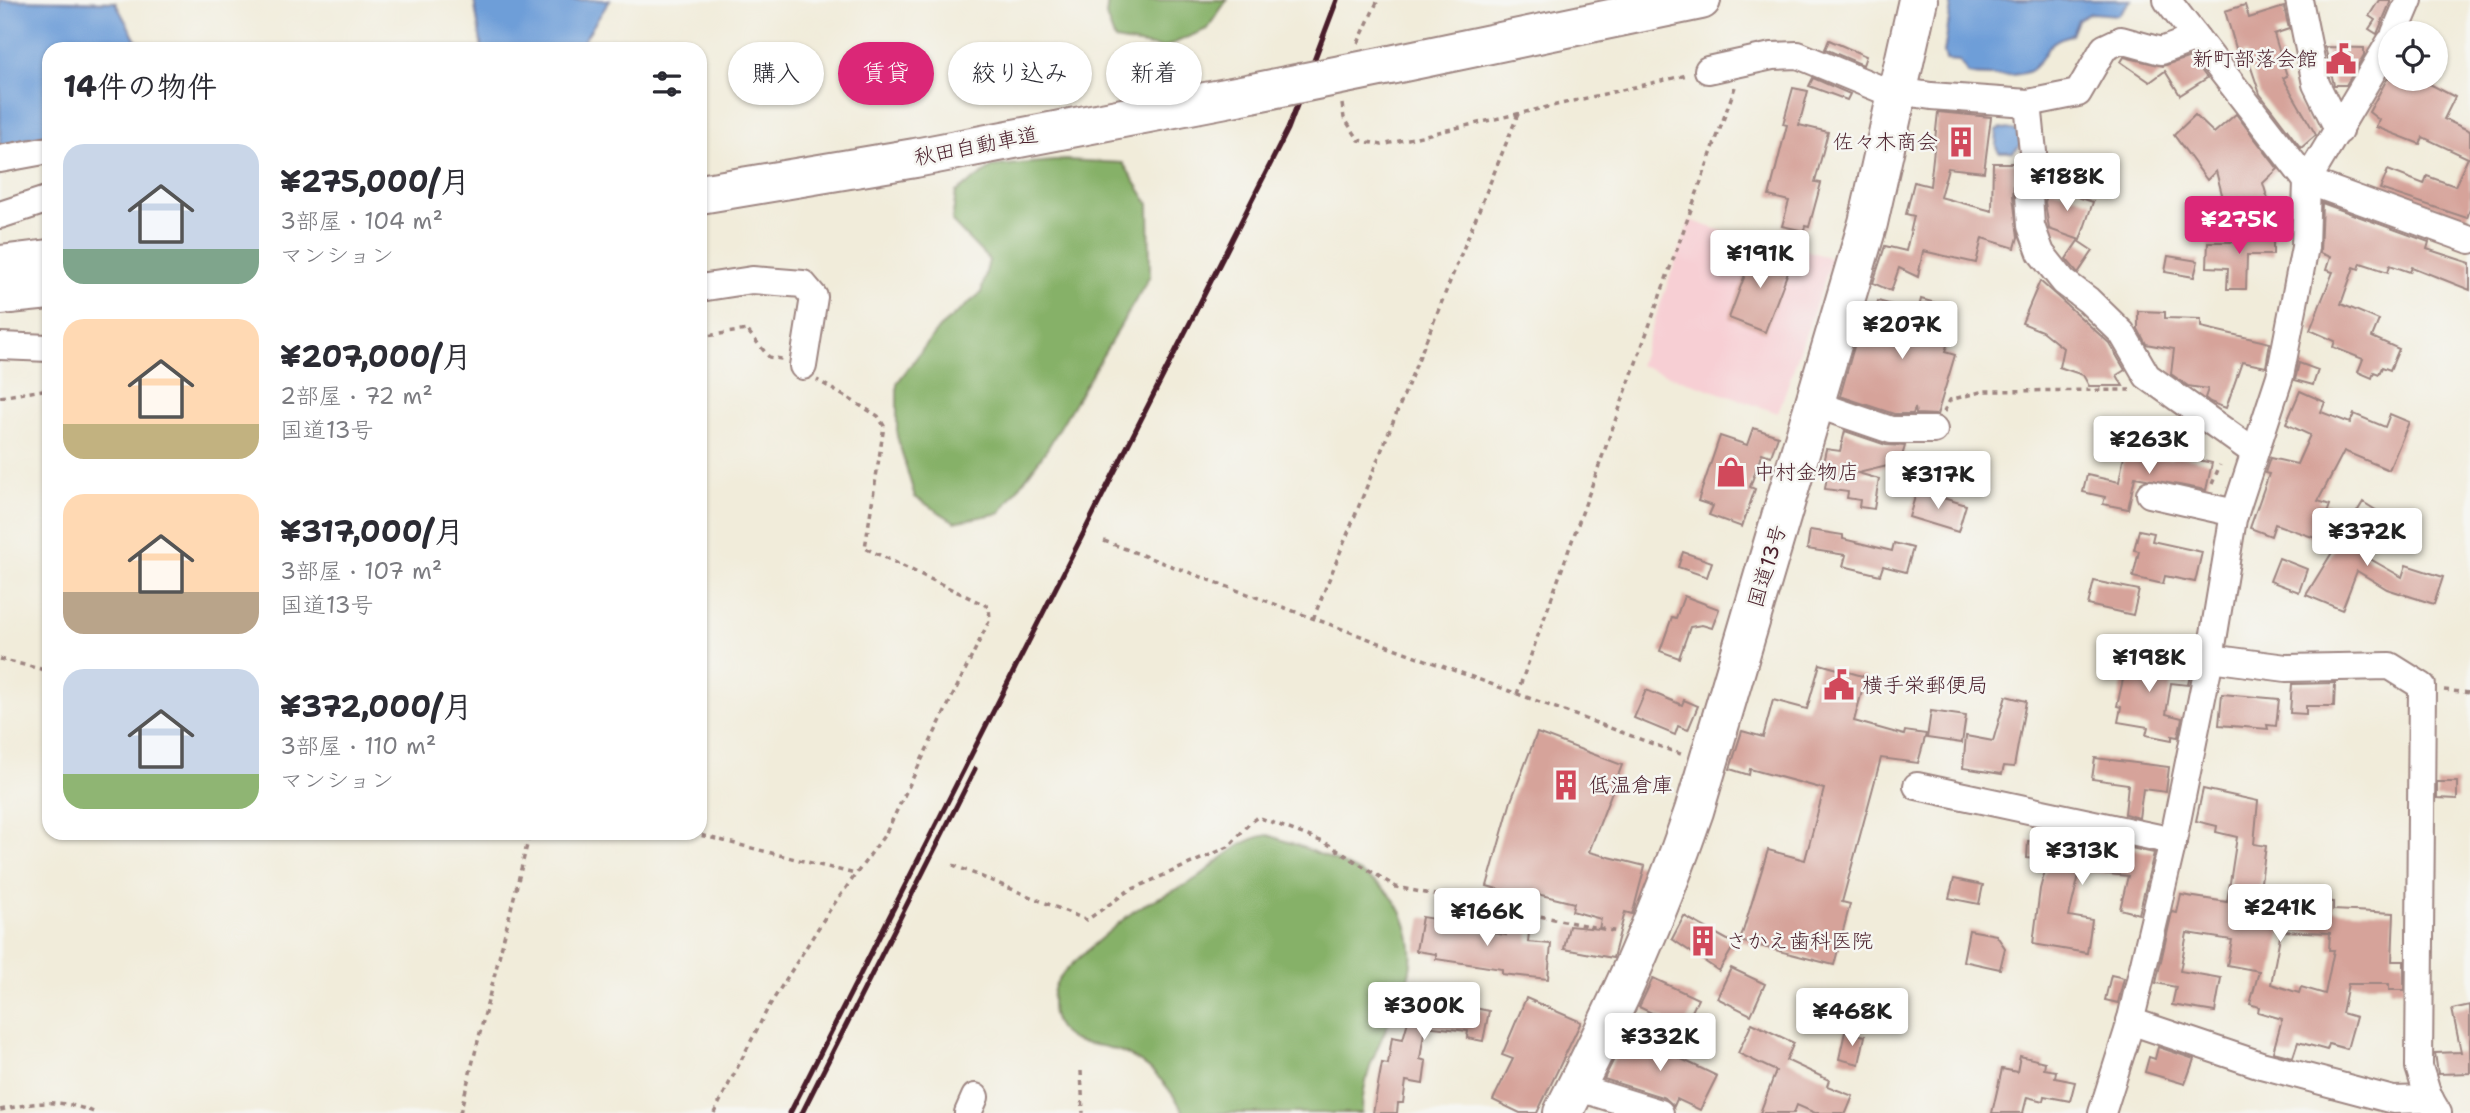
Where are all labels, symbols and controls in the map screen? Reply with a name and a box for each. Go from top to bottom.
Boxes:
map controls [2378,21,2448,91]
button: locate [2378,21,2448,91]
chip: 購入 [728,42,824,105]
chip: 賃貸 [838,42,934,105]
chip: 絞り込み [948,42,1092,105]
chip: 新着 [1106,42,1202,105]
public building icon: 新町部落会館 [2324,42,2358,76]
place label: 新町部落会館 [2192,45,2318,73]
icon: filters [648,65,686,103]
text: 14件の物件 [63,66,217,107]
street label: 秋田自動車道 [911,120,1041,172]
building icon: 佐々木商会 [1944,125,1978,159]
place label: 佐々木商会 [1833,128,1938,156]
pin: ¥188K [2018,154,2116,213]
text: ¥275,000/月 [280,161,470,202]
text: ¥188K [2030,161,2104,191]
icon: home [119,172,203,256]
pin: ¥275K [2190,196,2288,256]
text: ¥275K [2201,204,2277,234]
text: 3部屋 · 104 m² [280,206,443,236]
pin: ¥191K [1711,230,1809,290]
text: ¥191K [1726,238,1794,268]
text: マンション [280,240,394,270]
pin: ¥207K [1853,302,1951,361]
text: ¥207K [1862,309,1942,339]
text: ¥207,000/月 [280,336,472,377]
icon: home [119,347,203,431]
text: 2部屋 · 72 m² [280,381,433,411]
text: 国道13号 [280,415,374,445]
pin: ¥263K [2100,416,2198,476]
text: ¥263K [2110,424,2189,454]
pin: ¥317K [1889,452,1987,511]
shop icon: 中村金物店 [1714,455,1748,489]
place label: 中村金物店 [1754,458,1859,486]
text: ¥317K [1901,459,1975,489]
pin: ¥372K [2318,508,2416,568]
text: ¥317,000/月 [280,511,464,552]
text: ¥372K [2328,516,2406,546]
street label: 国道13号 [1741,521,1793,611]
icon: home [119,522,203,606]
text: 3部屋 · 107 m² [280,556,442,586]
text: 国道13号 [280,590,374,620]
pin: ¥198K [2100,634,2198,694]
text: ¥198K [2112,642,2186,672]
public building icon: 横手栄郵便局 [1822,668,1856,702]
place label: 横手栄郵便局 [1862,671,1988,699]
text: ¥372,000/月 [280,686,472,727]
icon: home [119,697,203,781]
text: 3部屋 · 110 m² [280,731,436,761]
text: マンション [280,765,394,795]
building icon: 低温倉庫 [1549,768,1583,802]
place label: 低温倉庫 [1589,771,1673,799]
pin: ¥313K [2033,828,2131,887]
text: ¥313K [2046,835,2118,865]
pin: ¥241K [2231,884,2329,944]
pin: ¥166K [1438,888,1536,948]
text: ¥241K [2244,892,2316,922]
text: ¥166K [1450,896,1524,926]
building icon: さかえ歯科医院 [1686,924,1720,958]
place label: さかえ歯科医院 [1726,927,1873,955]
pin: ¥300K [1375,982,1473,1042]
pin: ¥468K [1803,988,1901,1048]
text: ¥300K [1384,990,1464,1020]
text: ¥468K [1812,996,1892,1026]
pin: ¥332K [1611,1014,1709,1073]
text: ¥332K [1621,1021,1699,1051]

